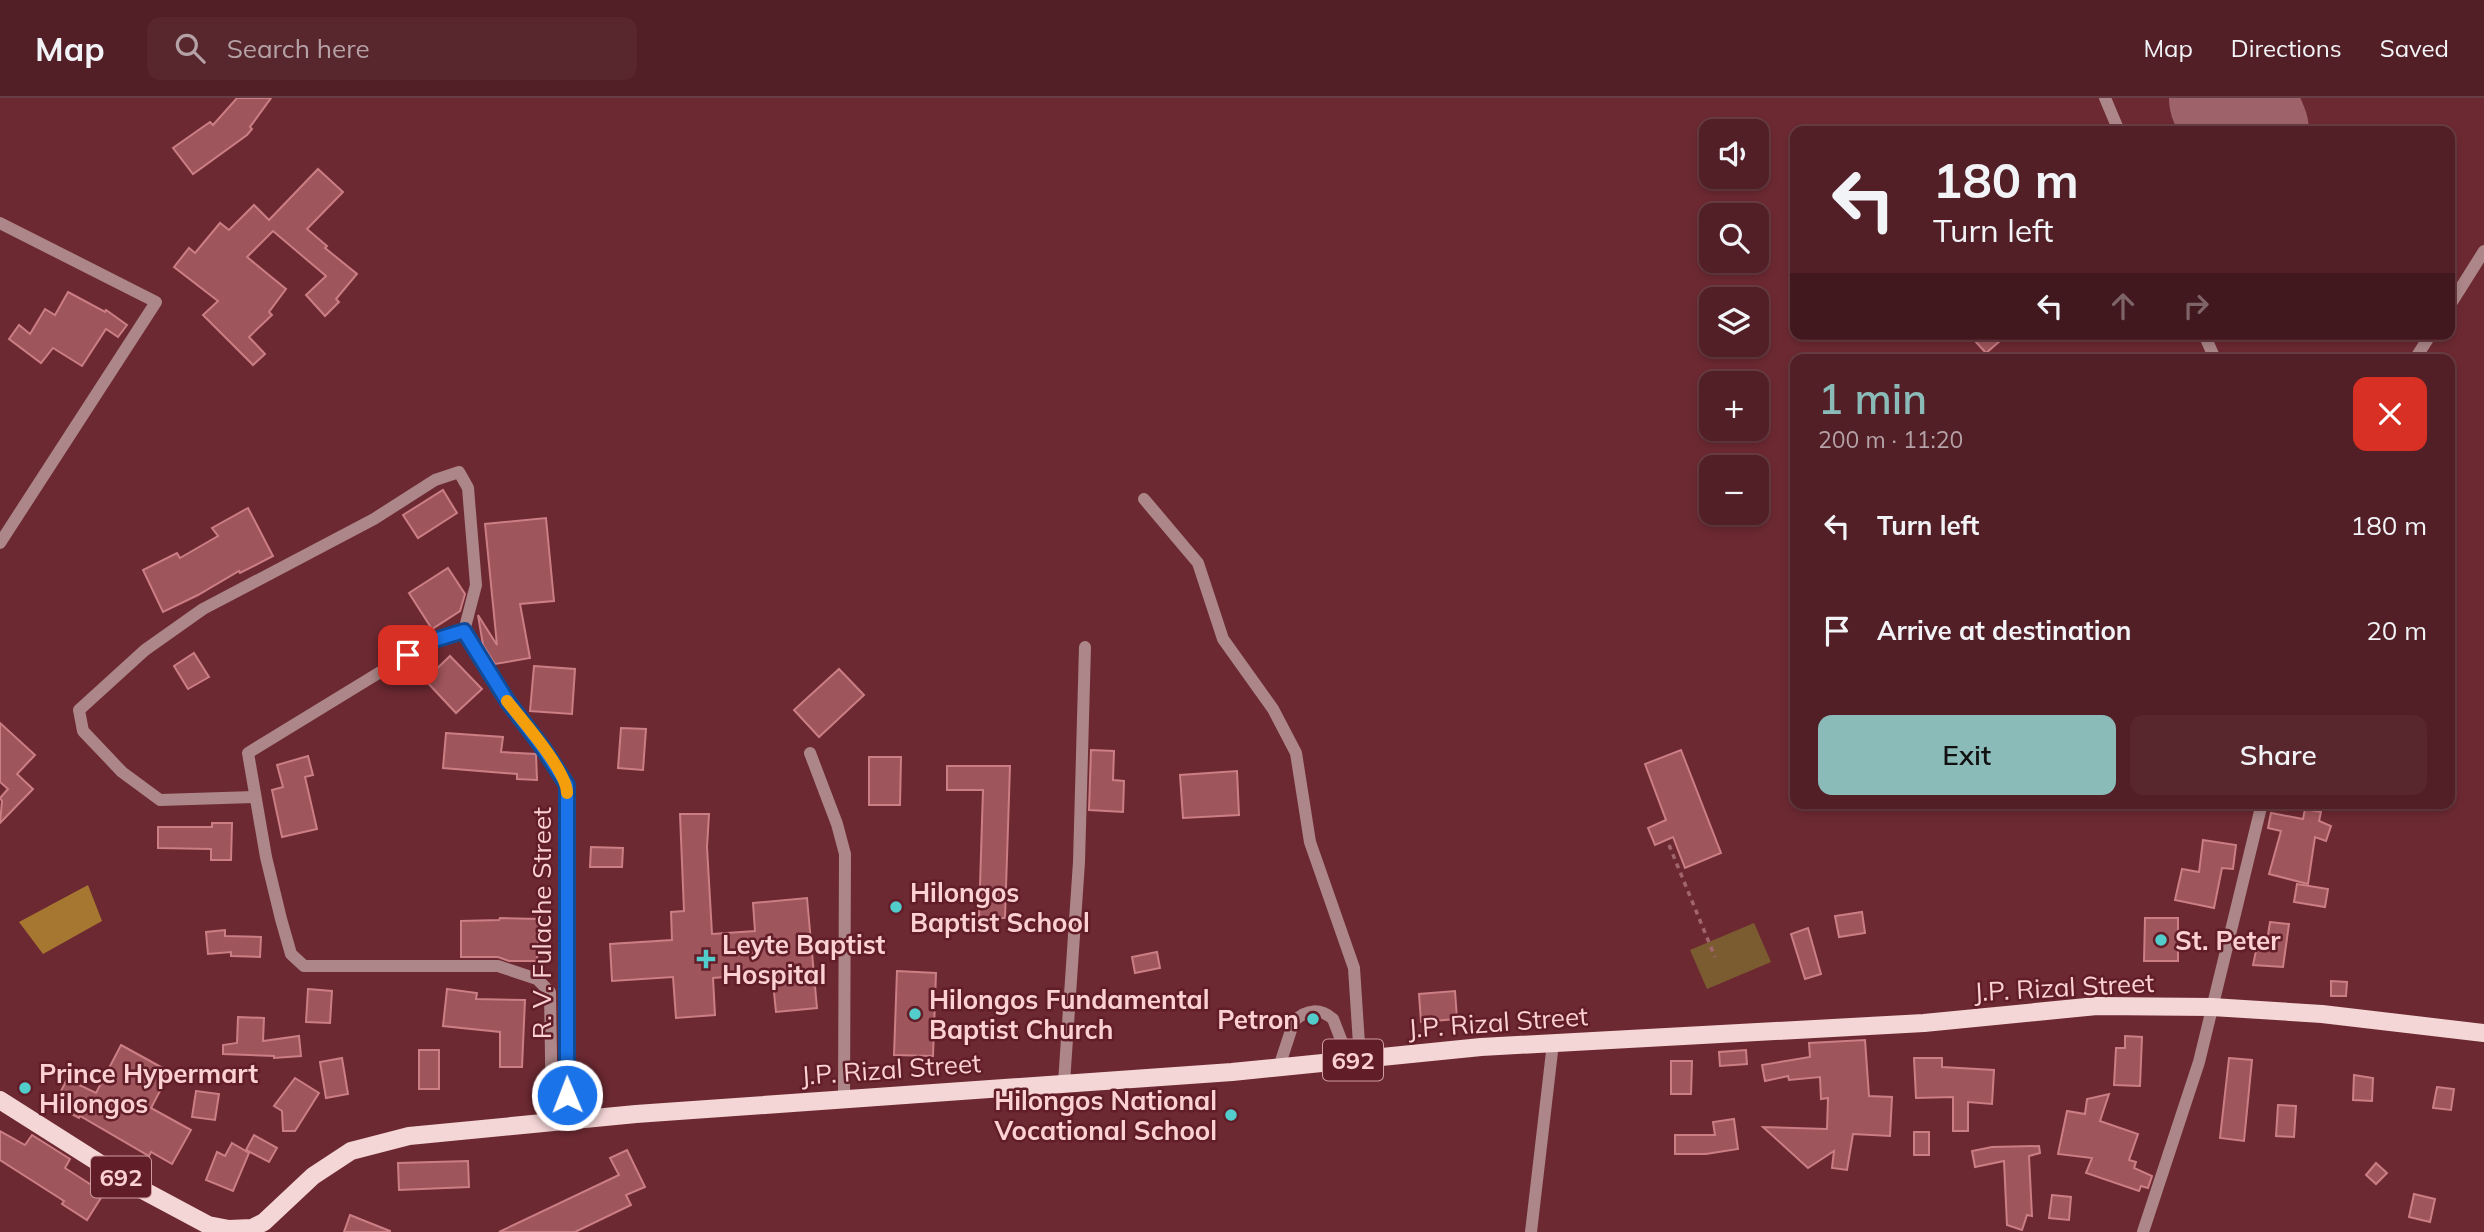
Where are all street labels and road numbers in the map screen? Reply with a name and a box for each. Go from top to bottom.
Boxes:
street label: R. V. Fulache Street [525,807,558,1039]
street label: J.P. Rizal Street [1973,966,2155,1008]
street label: J.P. Rizal Street [1407,999,1589,1045]
road number: 692 [1323,1040,1383,1080]
street label: J.P. Rizal Street [800,1046,982,1092]
road number: 692 [91,1156,151,1198]

